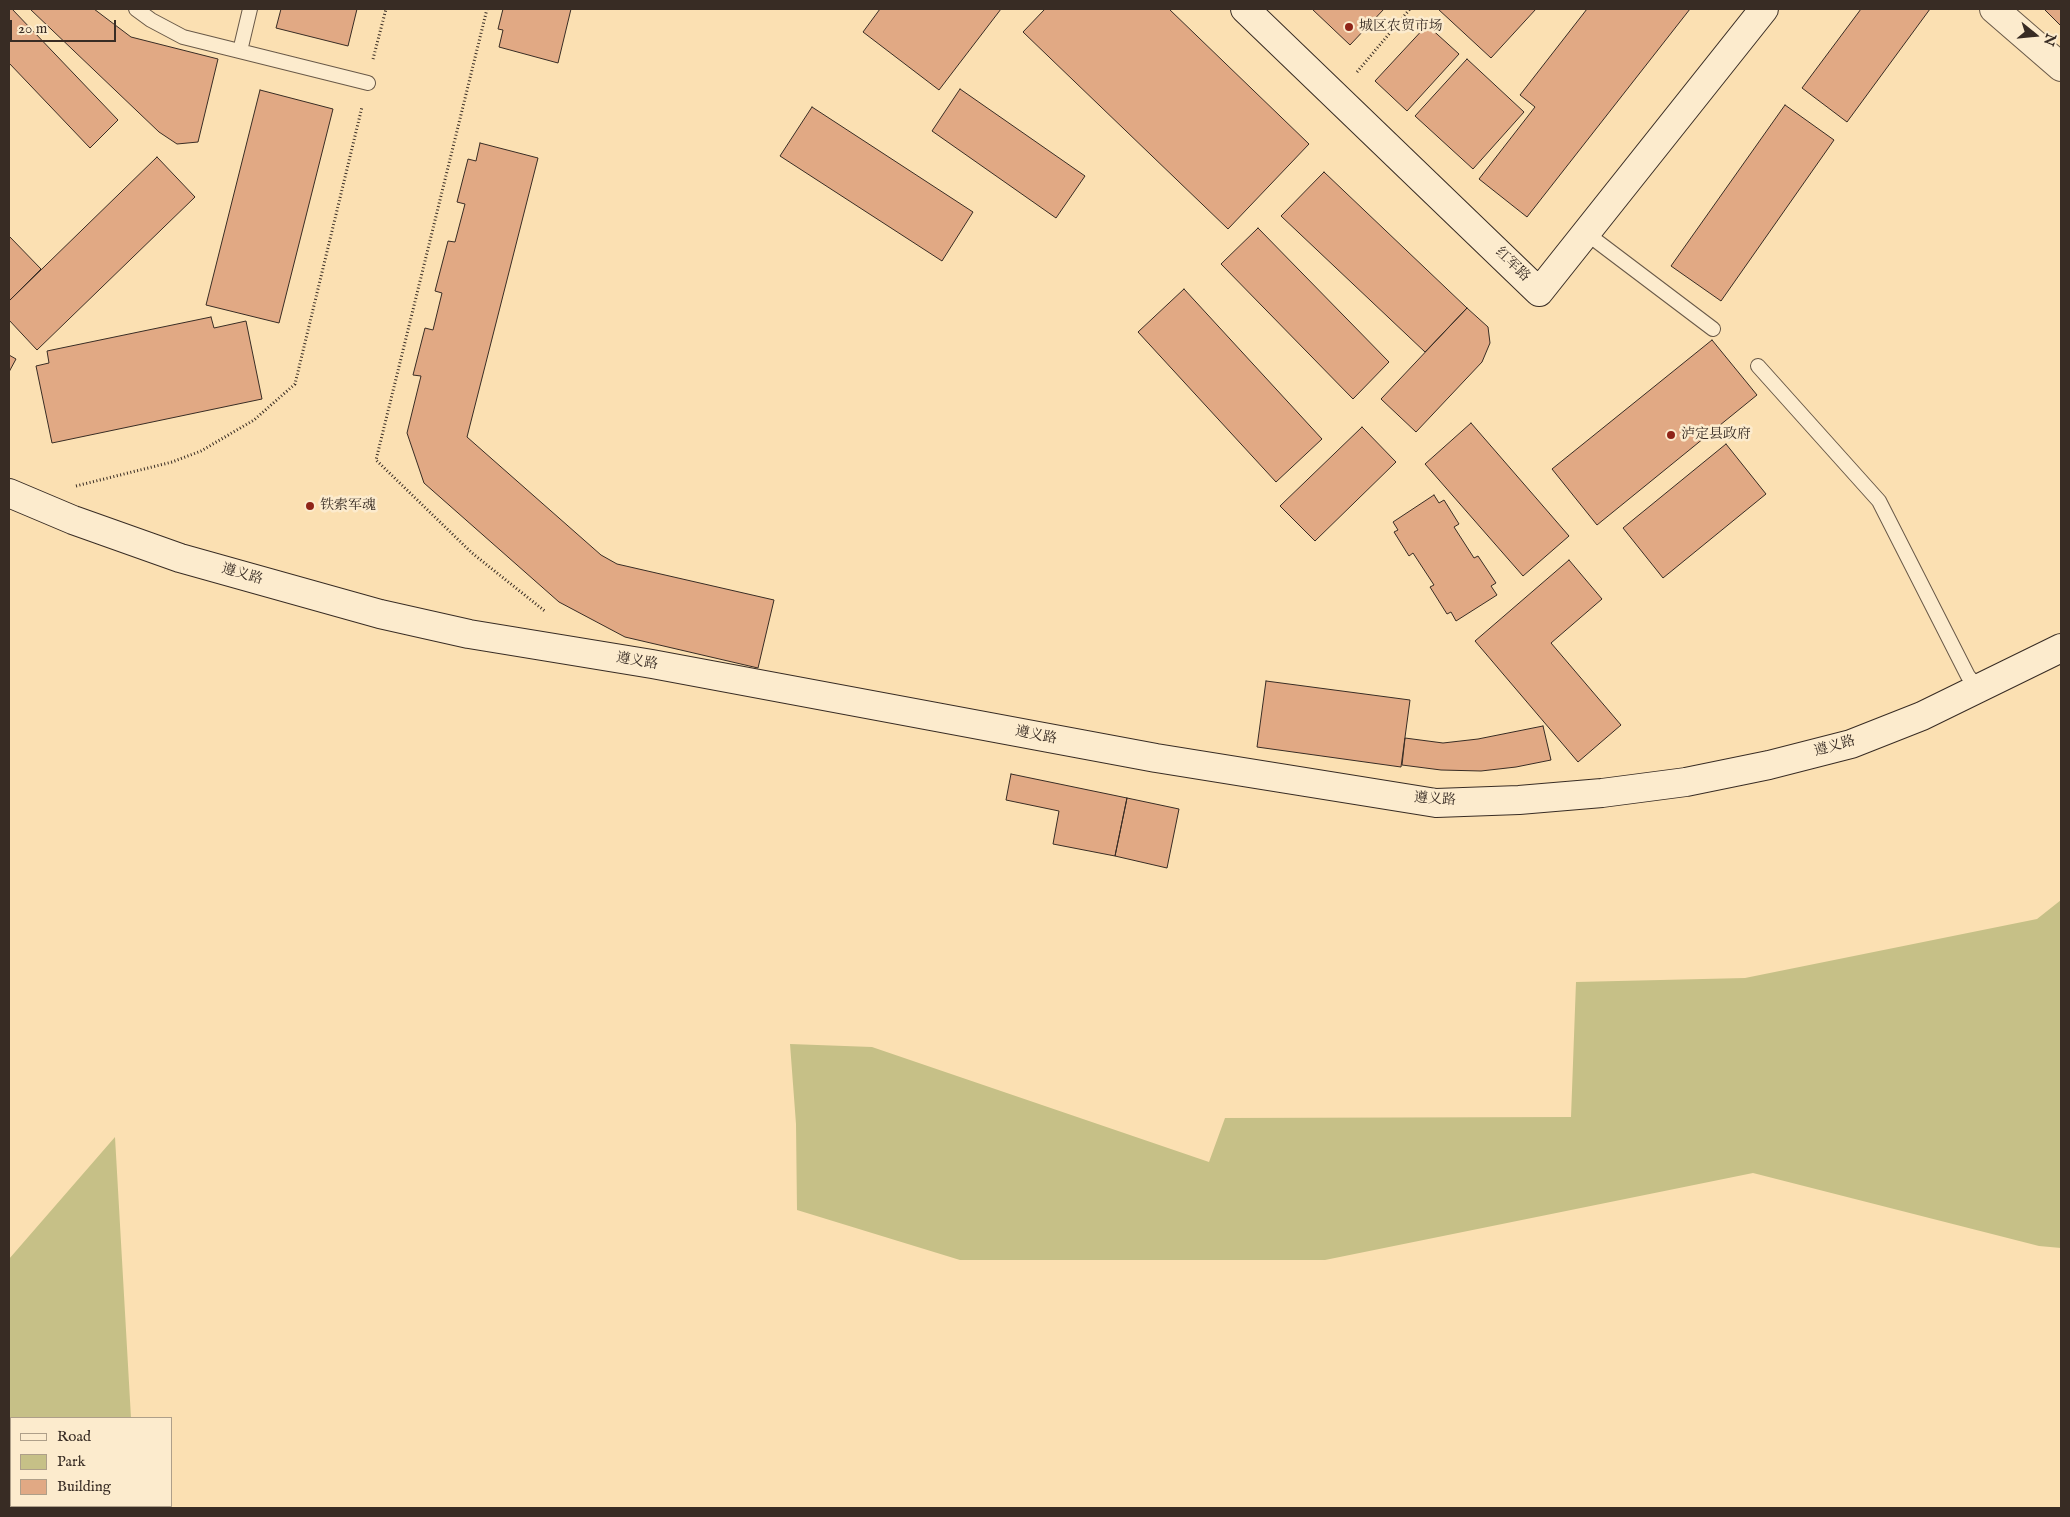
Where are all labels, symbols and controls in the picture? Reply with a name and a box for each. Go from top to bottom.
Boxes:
scale bar [12,10,119,42]
north arrow [2010,10,2060,60]
text: 20 m [18,19,47,38]
place label: 城区农贸市场 [1359,19,1443,35]
marker: 城区农贸市场 [1343,21,1355,33]
text: N [2039,31,2060,48]
street label: 红军路 [1491,244,1533,286]
place label: 泸定县政府 [1681,427,1751,443]
marker: 泸定县政府 [1665,429,1677,441]
place label: 铁索军魂 [320,498,376,514]
marker: 铁索军魂 [304,500,316,512]
street label: 遵义路 [219,561,265,589]
street label: 遵义路 [615,650,659,674]
street label: 遵义路 [1014,724,1058,748]
street label: 遵义路 [1812,733,1858,761]
street label: 遵义路 [1413,790,1457,810]
legend [10,1417,172,1507]
text: Road [57,1427,91,1446]
text: Park [57,1452,86,1471]
text: Building [57,1477,111,1496]

